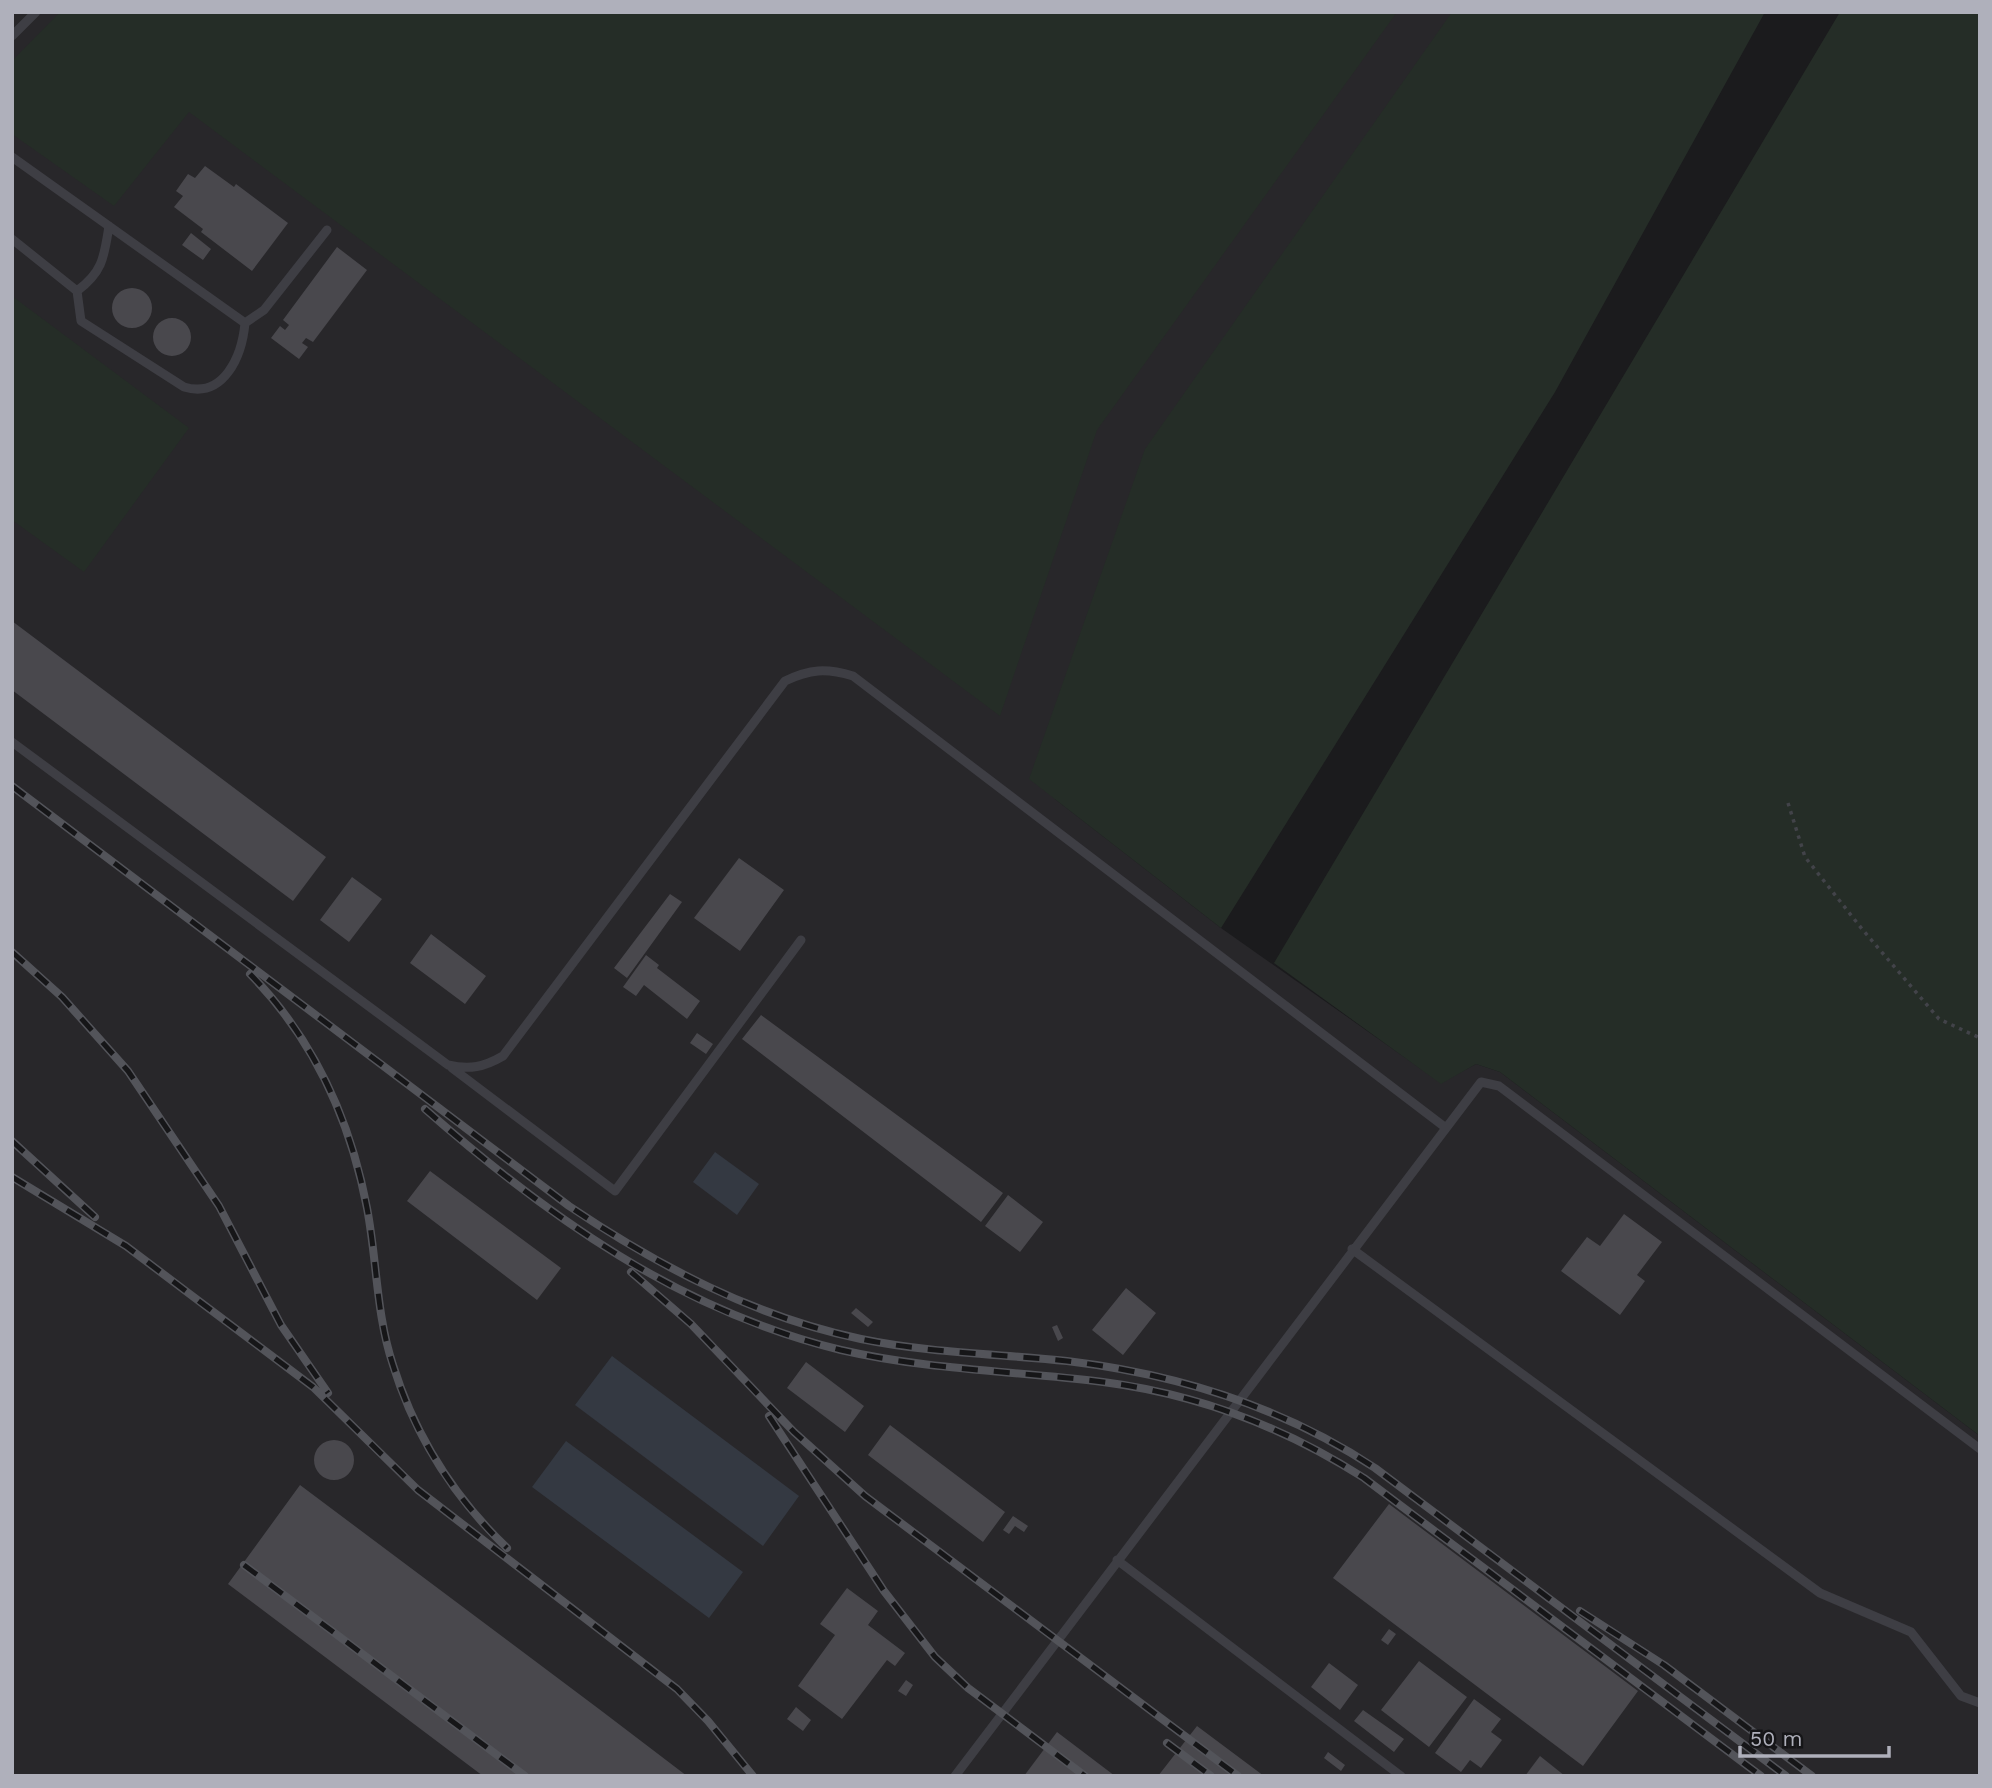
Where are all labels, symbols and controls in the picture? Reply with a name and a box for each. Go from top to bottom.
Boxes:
scale bar [1740,1714,1889,1758]
text: 50 m [1750,1726,1802,1751]

